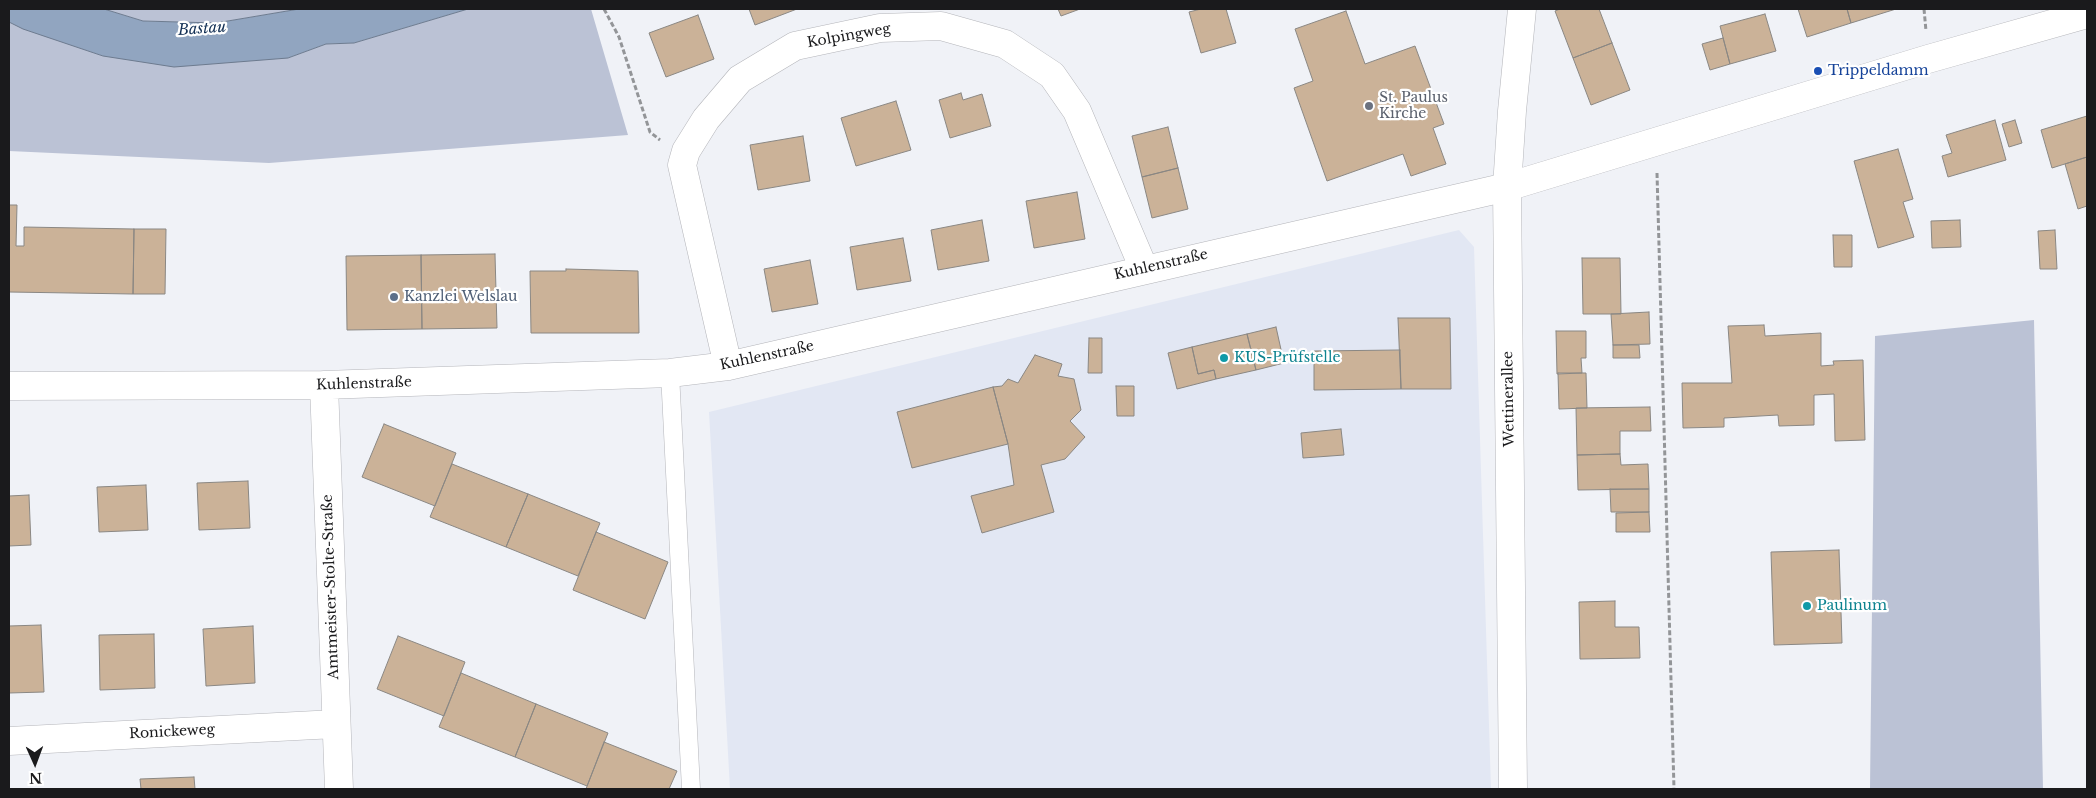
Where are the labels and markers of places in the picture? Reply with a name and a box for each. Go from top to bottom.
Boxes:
place label: Trippeldamm [1828,63,1929,79]
marker: Trippeldamm [1812,65,1824,77]
place label: St. Paulus Kirche [1379,90,1448,122]
marker: St. Paulus Kirche [1363,100,1375,112]
place label: Kanzlei Welslau [404,289,517,305]
marker: Kanzlei Welslau [388,291,400,303]
place label: KUS-Prüfstelle [1234,350,1340,366]
marker: KUS-Prüfstelle [1218,352,1230,364]
place label: Paulinum [1817,598,1887,614]
marker: Paulinum [1801,600,1813,612]

